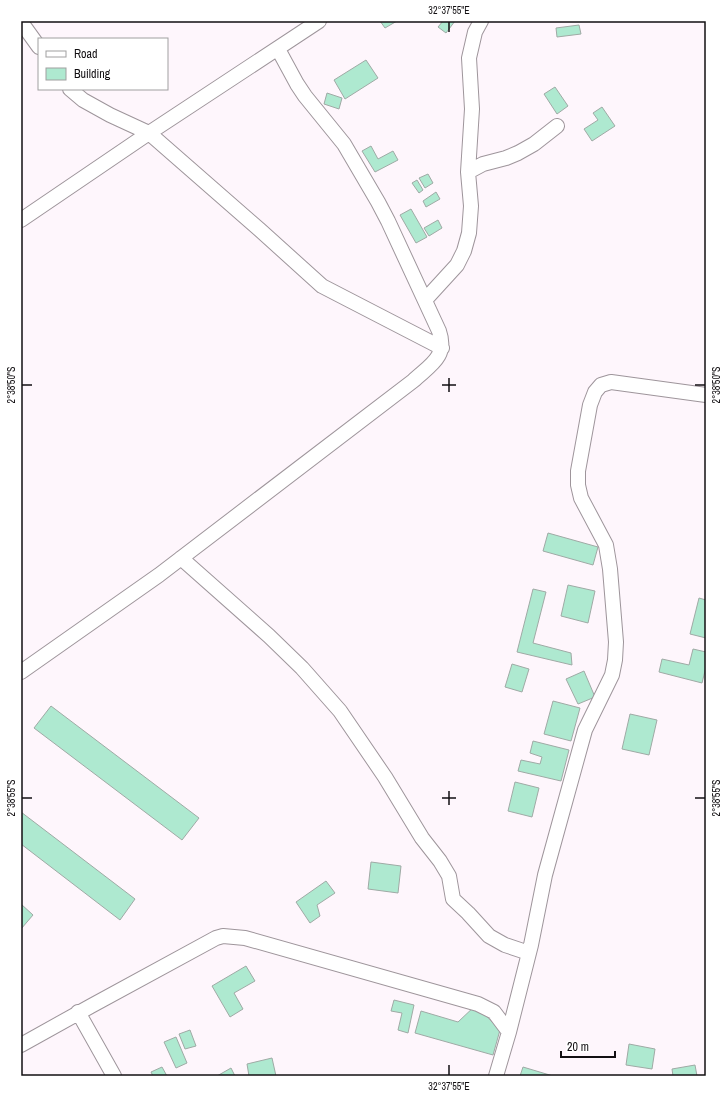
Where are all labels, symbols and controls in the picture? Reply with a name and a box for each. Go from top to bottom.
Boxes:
text: 32°37'55"E [428,4,470,17]
legend [38,38,168,90]
text: Road [74,46,98,62]
text: Building [74,66,111,82]
text: 2°38'50"S [5,366,18,403]
text: 2°38'50"S [710,366,723,403]
text: 2°38'55"S [5,779,18,816]
text: 2°38'55"S [710,779,723,816]
scale bar [561,1033,615,1059]
text: 20 m [567,1039,589,1055]
text: 32°37'55"E [428,1080,470,1093]

